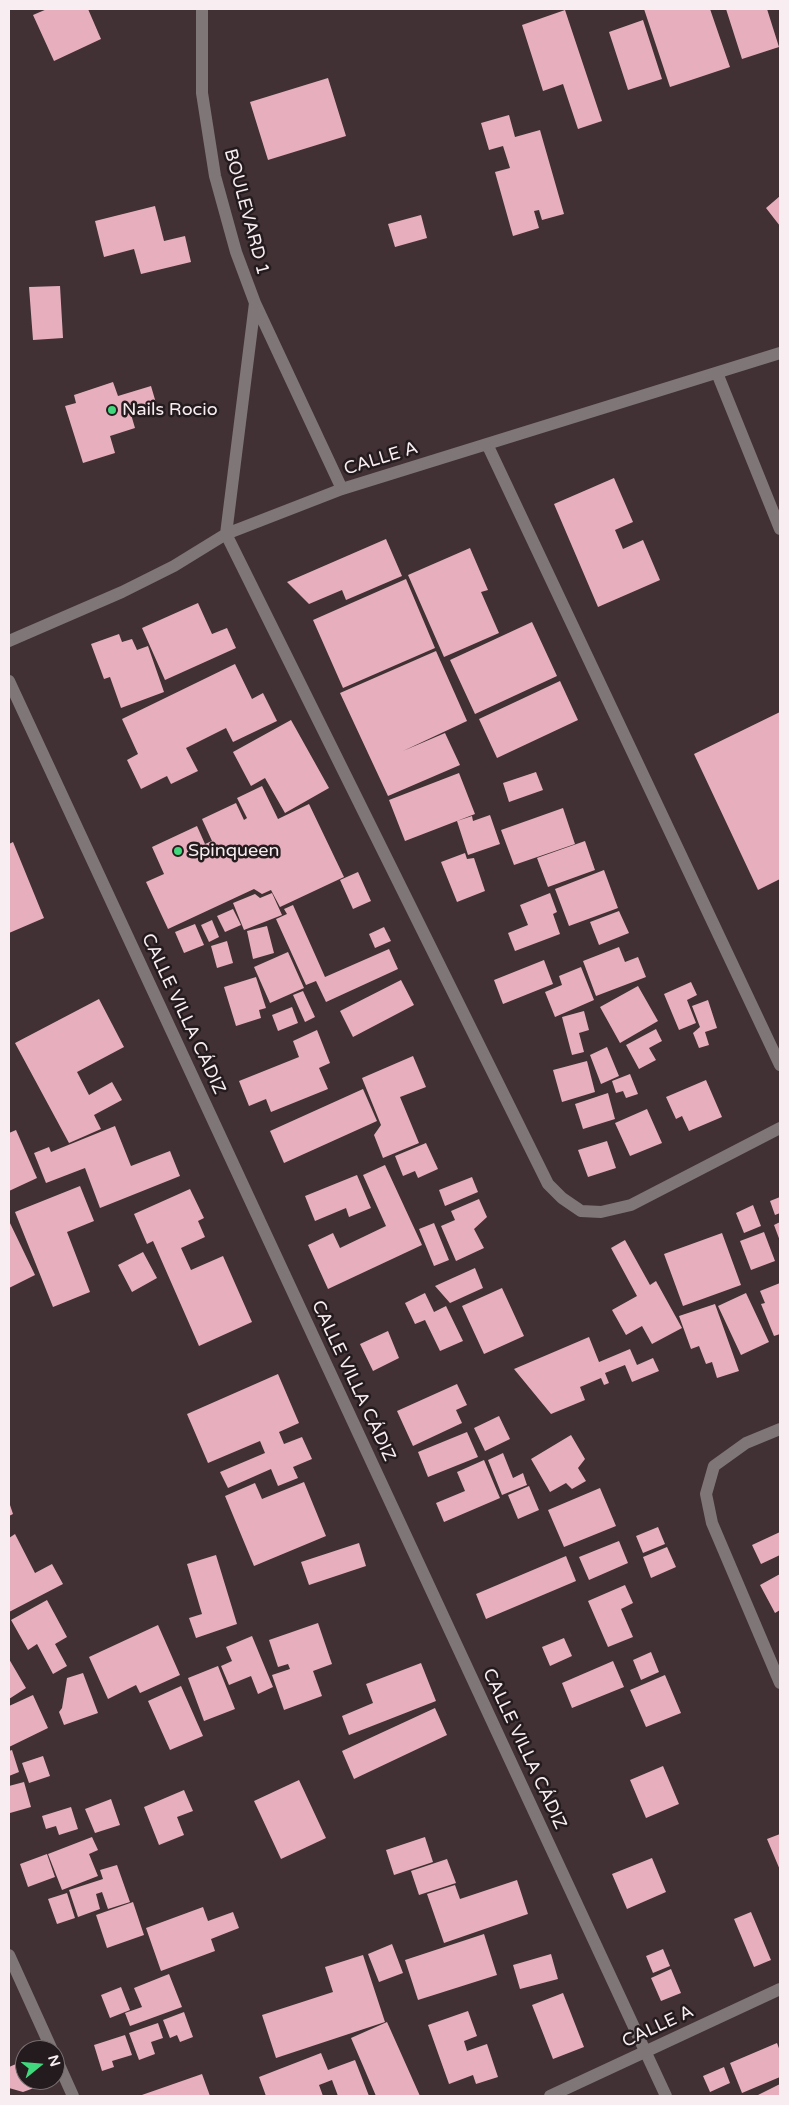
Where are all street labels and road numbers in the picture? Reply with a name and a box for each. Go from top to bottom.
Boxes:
street label: BOULEVARD 1 [219,146,273,278]
street label: CALLE A [341,438,421,480]
street label: CALLE VILLA CÁDIZ [136,930,230,1098]
street label: CALLE VILLA CÁDIZ [306,1297,400,1465]
street label: CALLE VILLA CÁDIZ [477,1665,571,1833]
street label: CALLE A [619,2001,697,2053]

